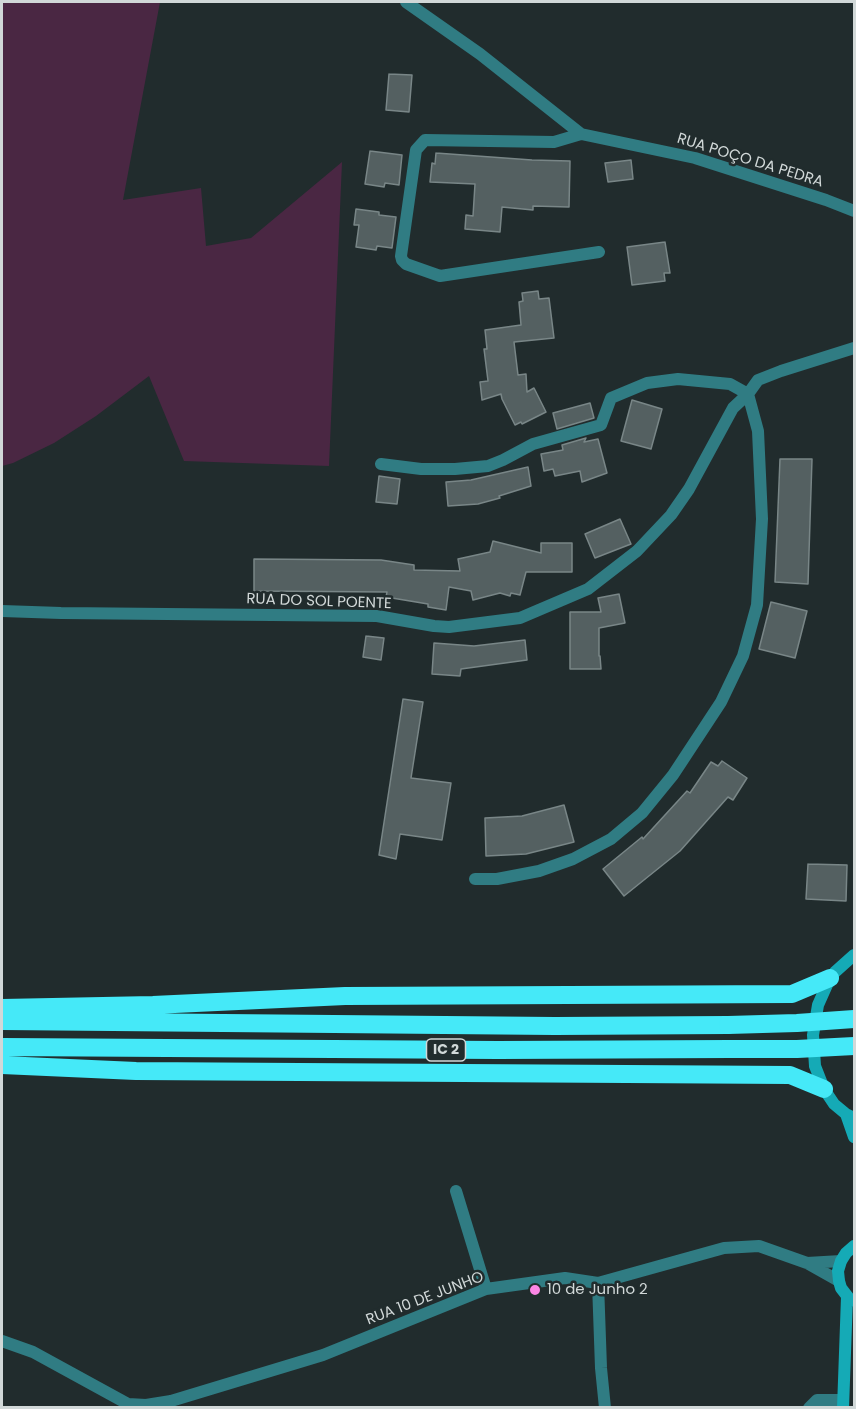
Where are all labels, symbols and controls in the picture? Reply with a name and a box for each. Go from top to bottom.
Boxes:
street label: RUA POÇO DA PEDRA [675,130,825,192]
street label: RUA DO SOL POENTE [246,590,392,614]
road number: IC 2 [426,1039,466,1061]
street label: RUA 10 DE JUNHO [364,1268,486,1330]
place label: 10 de Junho 2 [547,1281,648,1299]
marker: 10 de Junho 2 [528,1283,542,1297]

